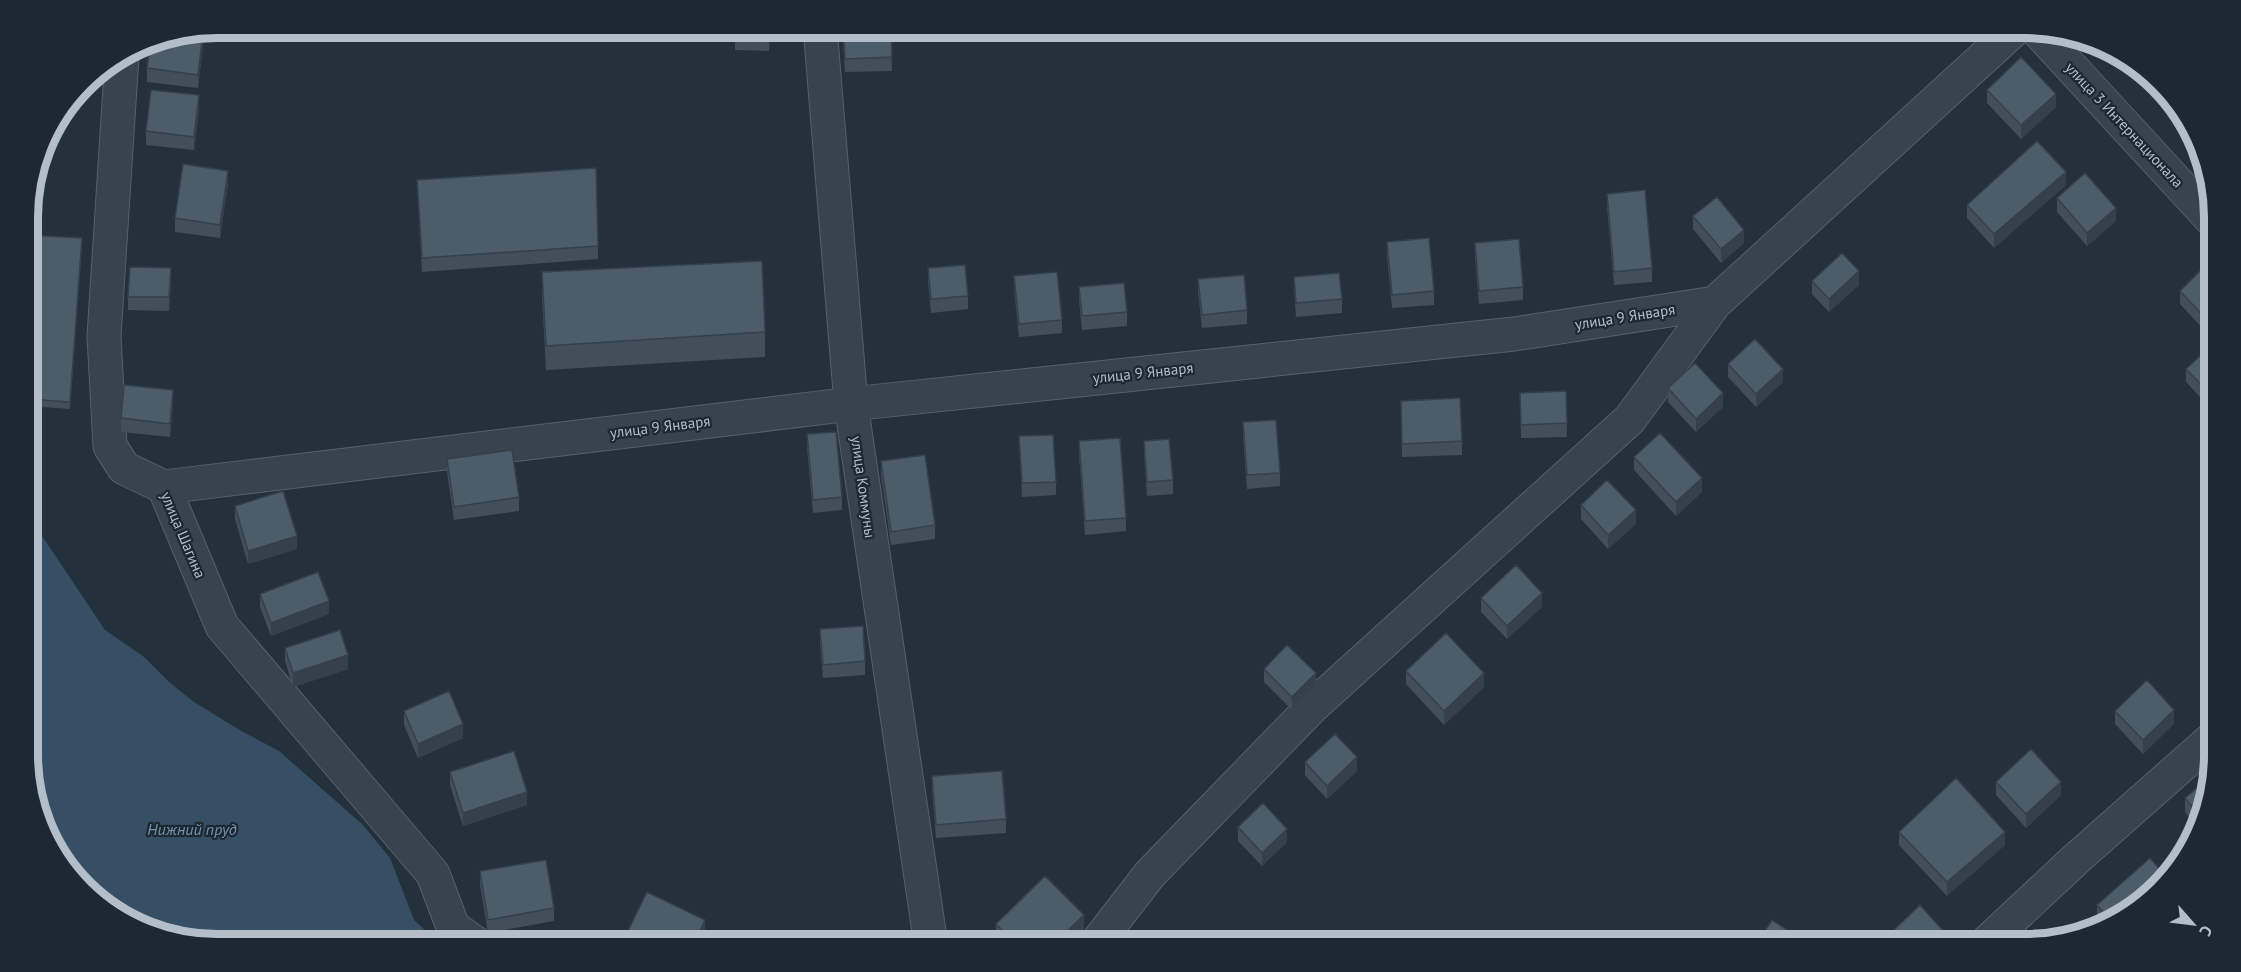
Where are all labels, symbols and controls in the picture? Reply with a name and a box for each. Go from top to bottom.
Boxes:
street label: улица 3 Интернационала [2061,58,2187,191]
street label: улица 9 Января [1573,299,1676,334]
street label: улица 9 Января [1092,358,1194,387]
street label: улица 9 Января [609,411,711,442]
street label: улица Коммуны [847,435,880,539]
street label: улица Шагина [157,489,210,581]
water label: Нижний пруд [147,819,237,839]
north arrow [2163,894,2223,954]
text: С [2195,922,2217,940]

